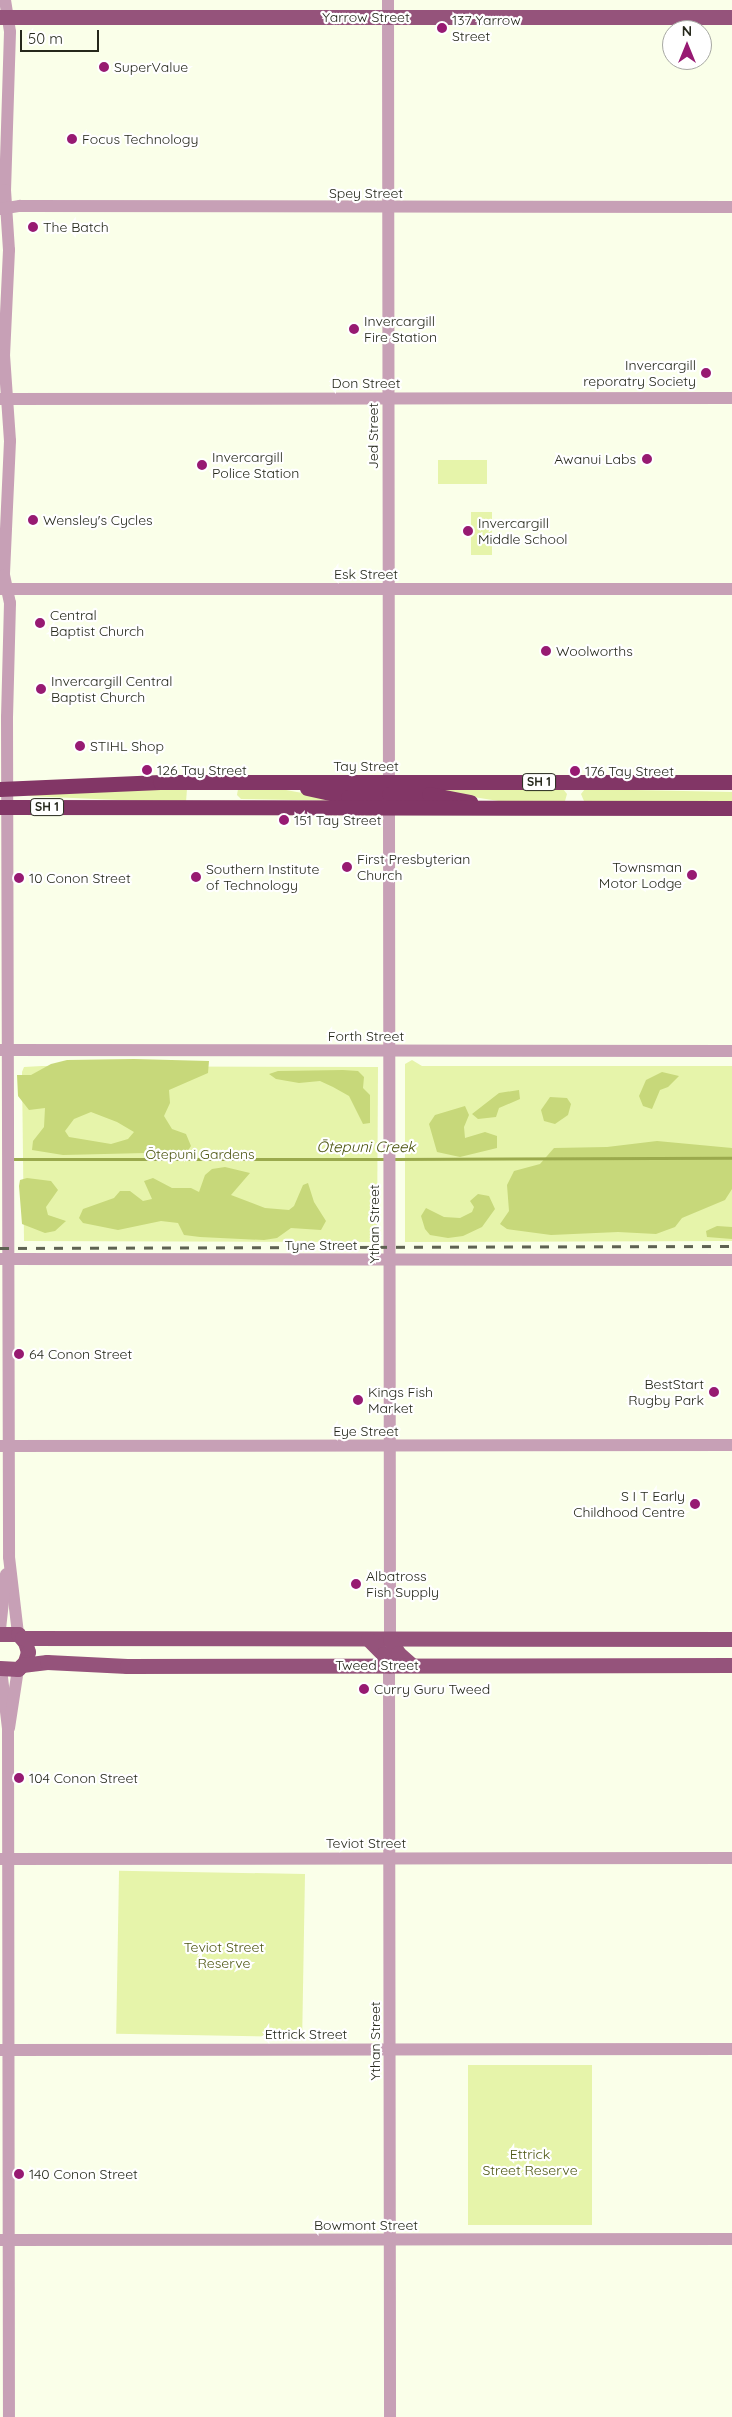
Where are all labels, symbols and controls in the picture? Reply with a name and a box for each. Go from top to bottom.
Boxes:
street label: Yarrow Street [322,9,410,25]
place label: 137 Yarrow Street [452,12,521,44]
scale bar [22,20,101,52]
north arrow [662,20,712,70]
marker: 137 Yarrow Street [436,22,448,34]
text: N [682,22,692,40]
text: 50 m [28,29,63,48]
place label: SuperValue [114,59,188,75]
marker: SuperValue [98,61,110,73]
place label: Focus Technology [82,131,198,147]
marker: Focus Technology [66,133,78,145]
street label: Spey Street [329,185,403,201]
place label: The Batch [43,219,109,235]
marker: The Batch [27,221,39,233]
place label: Invercargill Fire Station [364,313,437,346]
marker: Invercargill Fire Station [348,323,360,335]
place label: Invercargill reporatry Society [583,357,696,390]
marker: Invercargill reporatry Society [700,367,712,379]
street label: Don Street [332,375,400,391]
street label: Jed Street [365,403,381,469]
place label: Invercargill Police Station [212,449,299,482]
place label: Awanui Labs [554,451,636,467]
marker: Awanui Labs [640,452,654,466]
marker: Invercargill Police Station [196,459,208,471]
place label: Wensley's Cycles [43,512,153,528]
marker: Wensley's Cycles [27,514,39,526]
place label: Invercargill Middle School [478,515,568,548]
marker: Invercargill Middle School [462,525,474,537]
street label: Esk Street [334,566,398,582]
place label: Central Baptist Church [50,607,144,640]
marker: Central Baptist Church [34,617,46,629]
place label: Woolworths [556,643,633,659]
marker: Woolworths [540,645,552,657]
place label: Invercargill Central Baptist Church [51,673,173,706]
marker: Invercargill Central Baptist Church [35,683,47,695]
place label: STIHL Shop [90,738,164,754]
marker: STIHL Shop [74,740,86,752]
street label: Tay Street [333,758,399,774]
place label: 126 Tay Street [157,762,247,778]
place label: 176 Tay Street [585,763,674,779]
marker: 126 Tay Street [141,764,153,776]
marker: 176 Tay Street [569,765,581,777]
road number: SH 1 [522,772,556,792]
road number: SH 1 [30,798,64,816]
place label: 151 Tay Street [294,812,381,828]
marker: 151 Tay Street [278,814,290,826]
place label: First Presbyterian Church [357,851,470,884]
place label: Townsman Motor Lodge [599,859,682,892]
place label: Southern Institute of Technology [206,861,319,894]
marker: First Presbyterian Church [341,861,353,873]
marker: Townsman Motor Lodge [686,869,698,881]
place label: 10 Conon Street [29,870,131,886]
marker: Southern Institute of Technology [190,871,202,883]
marker: 10 Conon Street [13,872,25,884]
street label: Forth Street [328,1028,404,1044]
water label: Ōtepuni Creek [317,1138,415,1156]
park label: Ōtepuni Gardens [145,1146,255,1162]
street label: Ythan Street [366,1184,382,1264]
street label: Tyne Street [284,1237,358,1253]
place label: 64 Conon Street [29,1346,132,1362]
marker: 64 Conon Street [13,1348,25,1360]
place label: BestStart Rugby Park [628,1376,704,1408]
place label: Kings Fish Market [368,1384,433,1416]
marker: BestStart Rugby Park [708,1386,720,1398]
marker: Kings Fish Market [352,1394,364,1406]
street label: Eye Street [333,1423,399,1439]
place label: S I T Early Childhood Centre [573,1488,685,1520]
marker: S I T Early Childhood Centre [689,1498,701,1510]
place label: Albatross Fish Supply [366,1568,439,1600]
marker: Albatross Fish Supply [350,1578,362,1590]
street label: Tweed Street [335,1657,419,1673]
place label: Curry Guru Tweed [374,1681,490,1697]
marker: Curry Guru Tweed [358,1683,370,1695]
place label: 104 Conon Street [29,1770,138,1786]
marker: 104 Conon Street [13,1772,25,1784]
street label: Teviot Street [326,1835,406,1851]
park label: Teviot Street Reserve [184,1939,264,1971]
street label: Ythan Street [367,2001,383,2081]
street label: Ettrick Street [265,2026,347,2042]
park label: Ettrick Street Reserve [482,2146,578,2178]
place label: 140 Conon Street [29,2166,138,2182]
marker: 140 Conon Street [13,2168,25,2180]
street label: Bowmont Street [314,2217,418,2233]

